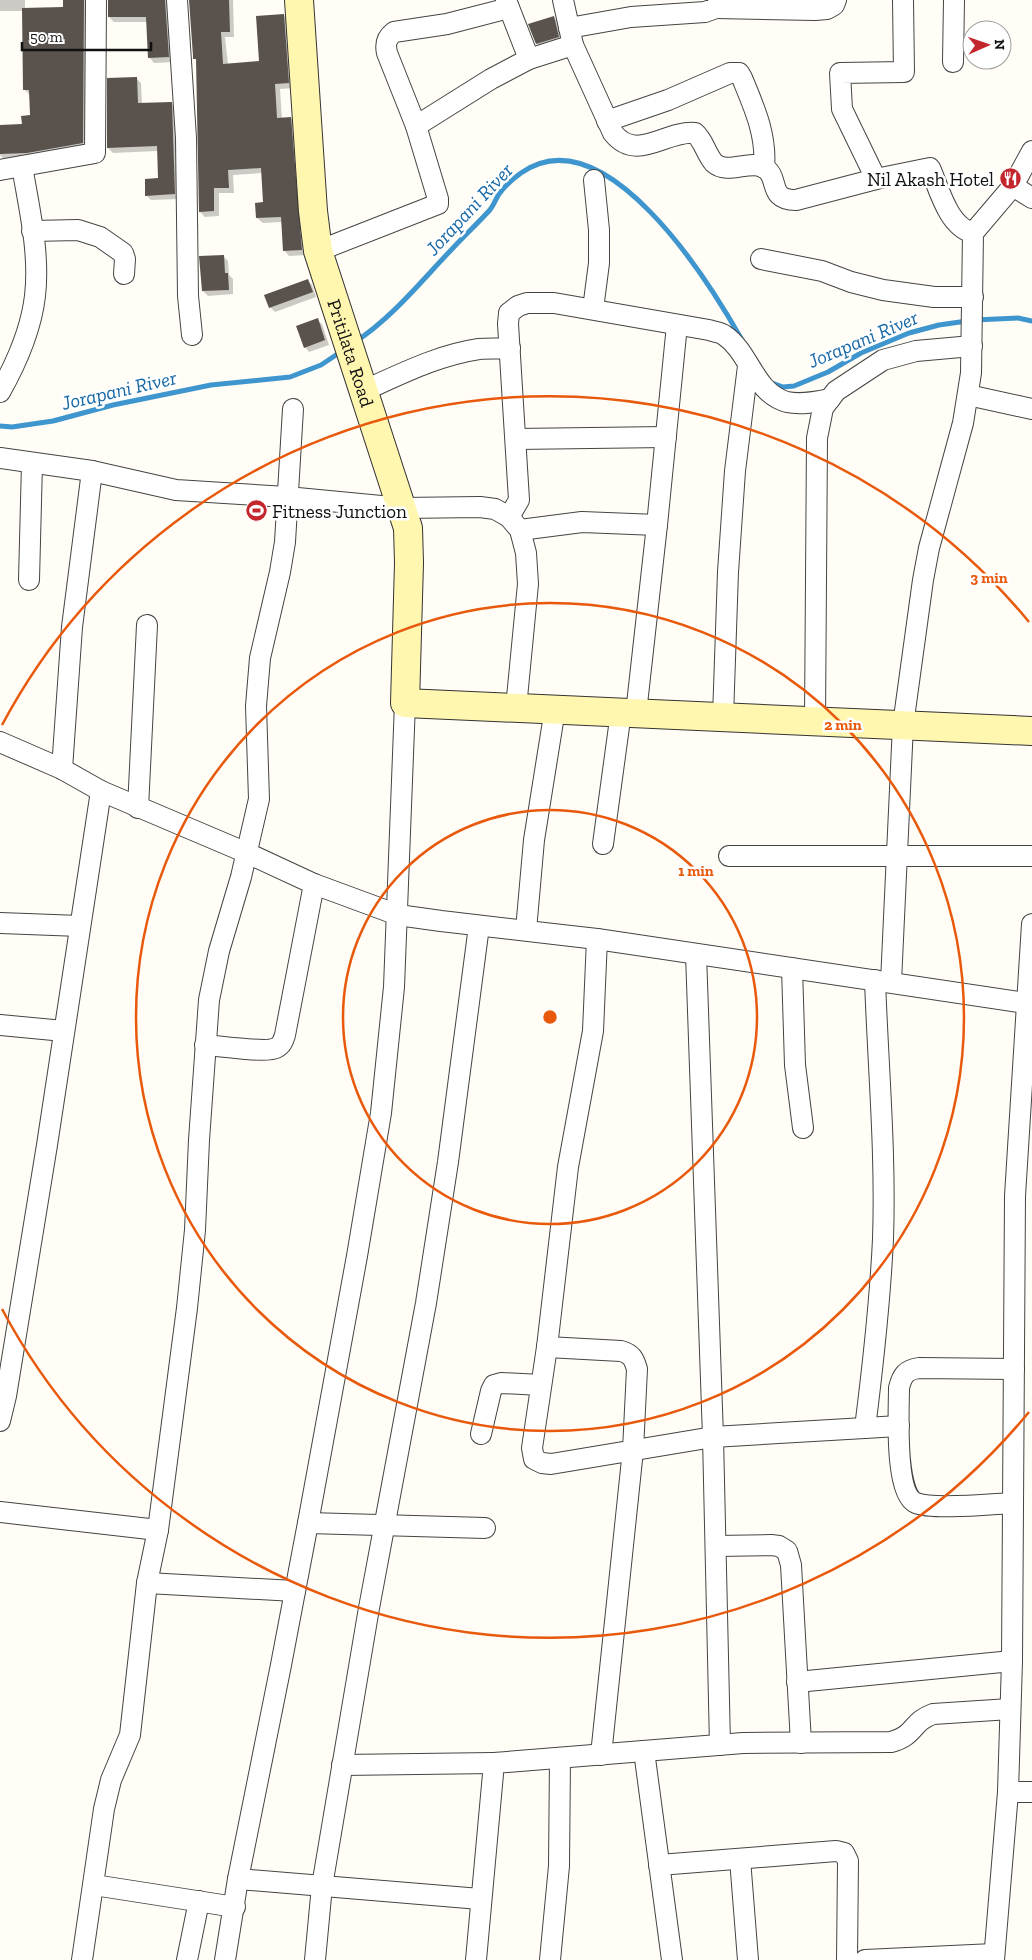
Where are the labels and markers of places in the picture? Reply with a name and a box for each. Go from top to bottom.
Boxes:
restaurant icon: Nil Akash Hotel [998,167,1022,191]
place label: Nil Akash Hotel [867,168,994,191]
sports icon: Fitness Junction [244,499,268,523]
place label: Fitness Junction [272,500,407,523]
centre of rings [541,1008,559,1026]

